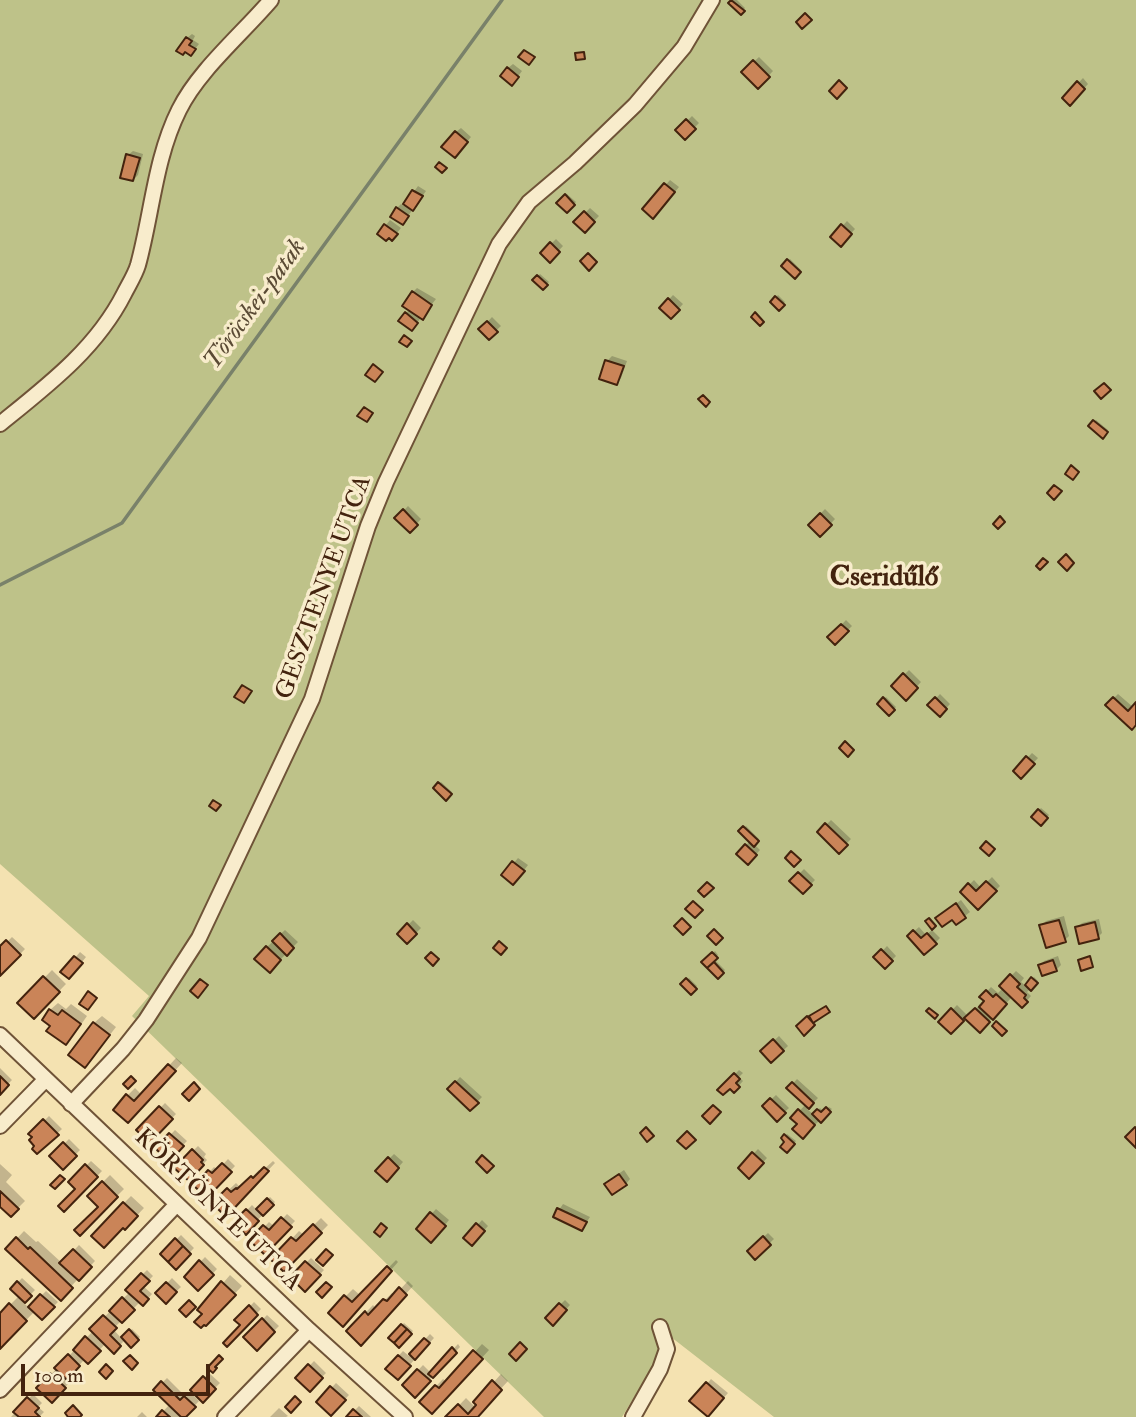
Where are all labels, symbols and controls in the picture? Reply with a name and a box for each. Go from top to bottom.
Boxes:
water label: Töröcskei-patak [198,234,314,376]
street label: GESZTENYE UTCA [271,472,379,704]
district label: Cseridűlő [830,562,938,596]
street label: KÖRTÖNYE UTCA [128,1124,306,1298]
scale bar [24,1350,214,1394]
text: 100 m [34,1362,84,1389]

